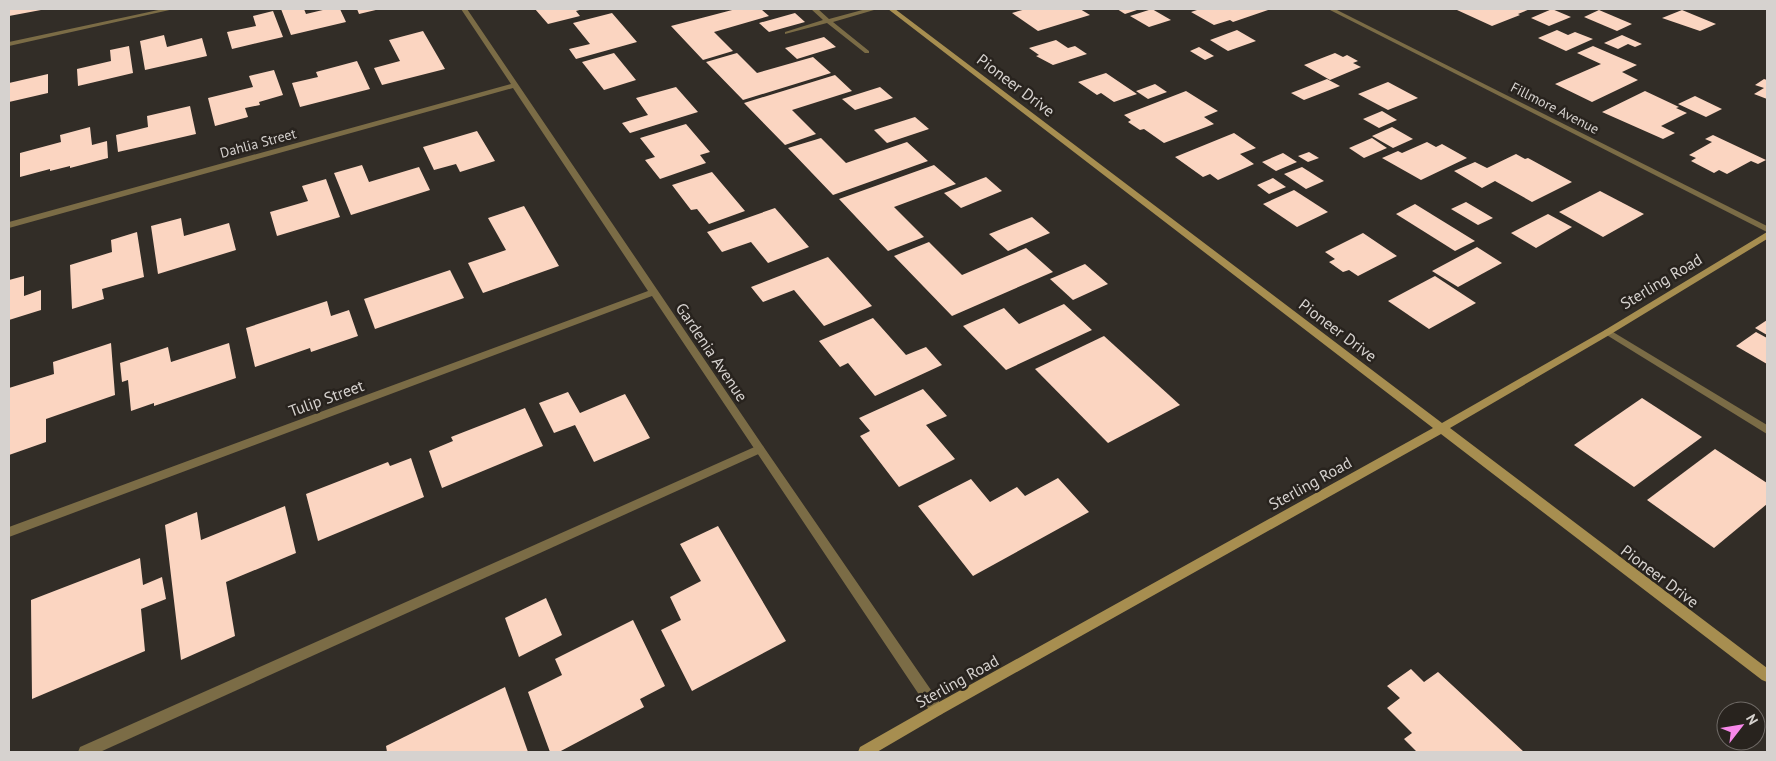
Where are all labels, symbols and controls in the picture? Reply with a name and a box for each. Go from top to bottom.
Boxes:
street label: Pioneer Drive [973,49,1059,121]
street label: Fillmore Avenue [1508,78,1602,138]
street label: Dahlia Street [218,124,298,162]
street label: Sterling Road [1617,249,1705,313]
street label: Pioneer Drive [1295,294,1381,366]
street label: Gardenia Avenue [672,299,752,405]
street label: Tulip Street [286,375,367,421]
street label: Sterling Road [1265,452,1355,514]
street label: Pioneer Drive [1617,540,1703,612]
street label: Sterling Road [912,650,1002,712]
north arrow [1716,701,1766,751]
text: N [1742,711,1762,728]

